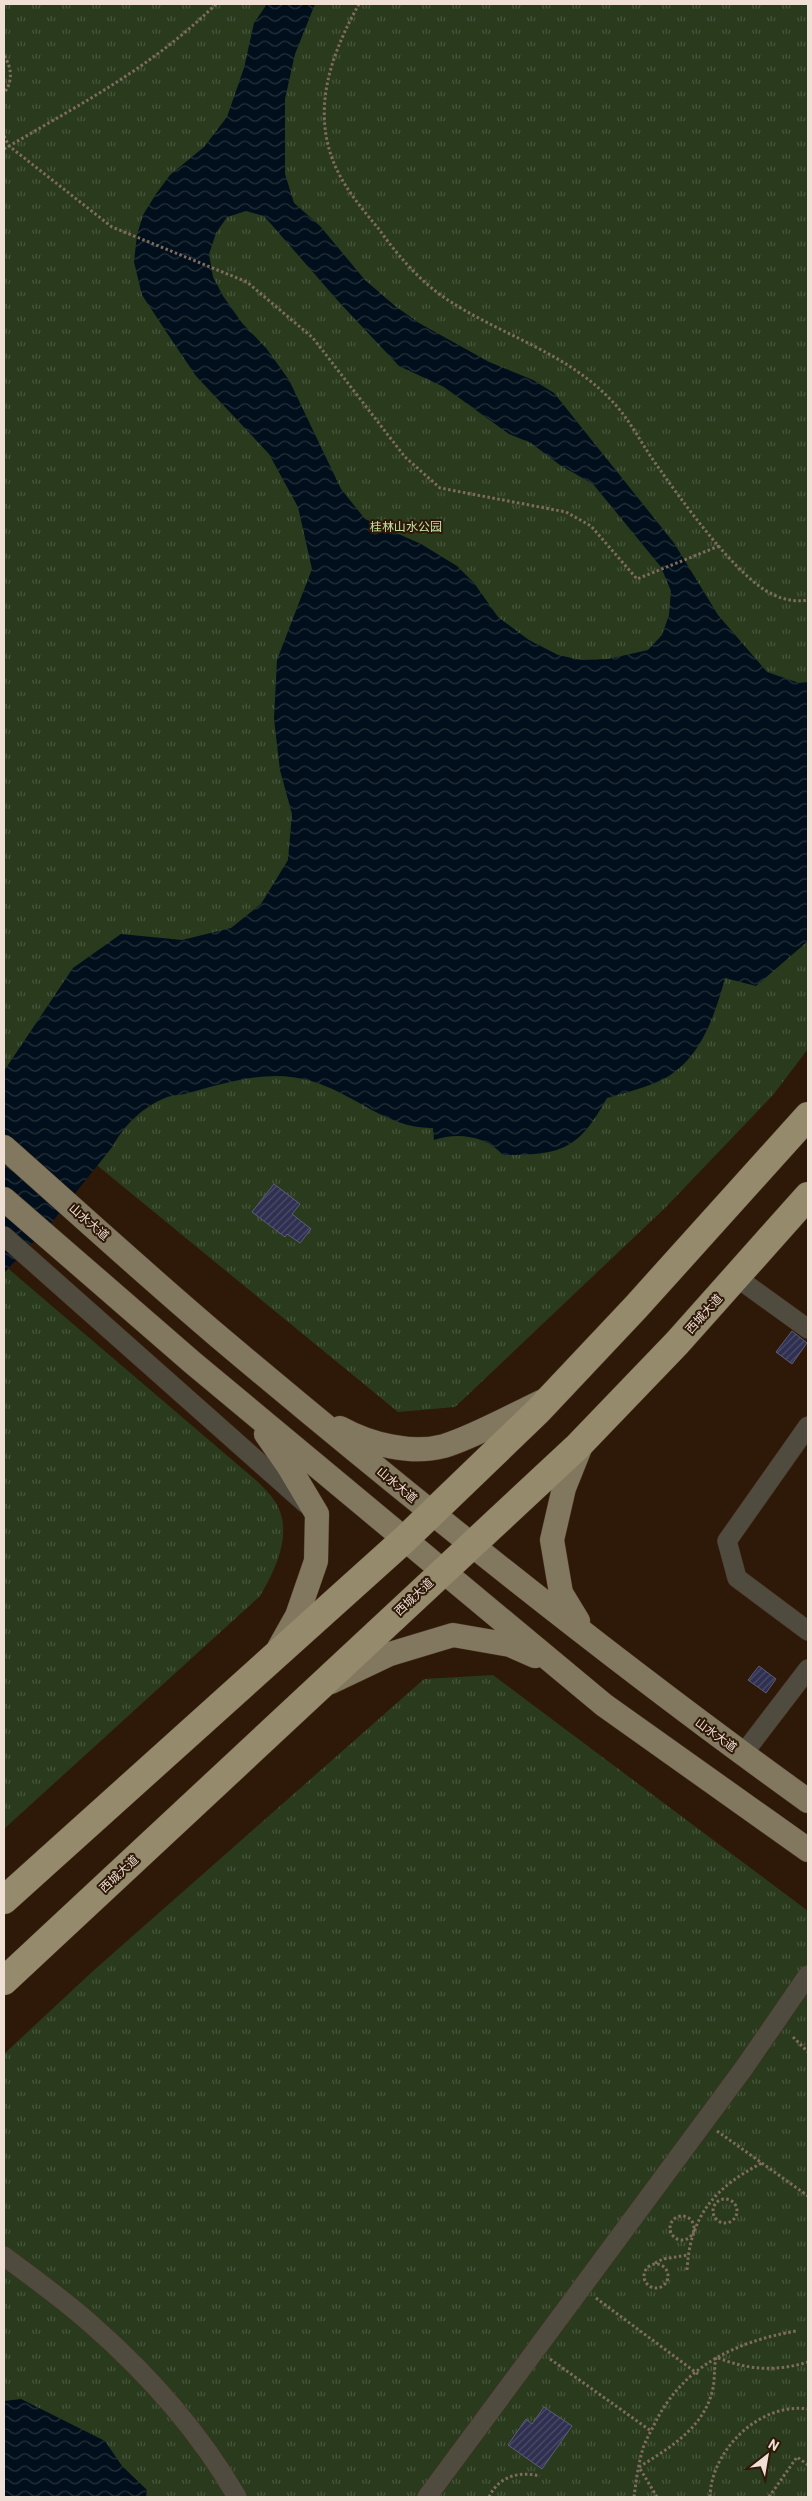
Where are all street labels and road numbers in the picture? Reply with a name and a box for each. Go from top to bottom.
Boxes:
street label: 山水大道 [67,1200,112,1242]
street label: 西城大道 [682,1291,725,1336]
street label: 山水大道 [375,1463,421,1505]
street label: 西城大道 [391,1575,436,1618]
street label: 山水大道 [693,1714,740,1754]
street label: 西城大道 [96,1852,141,1895]

